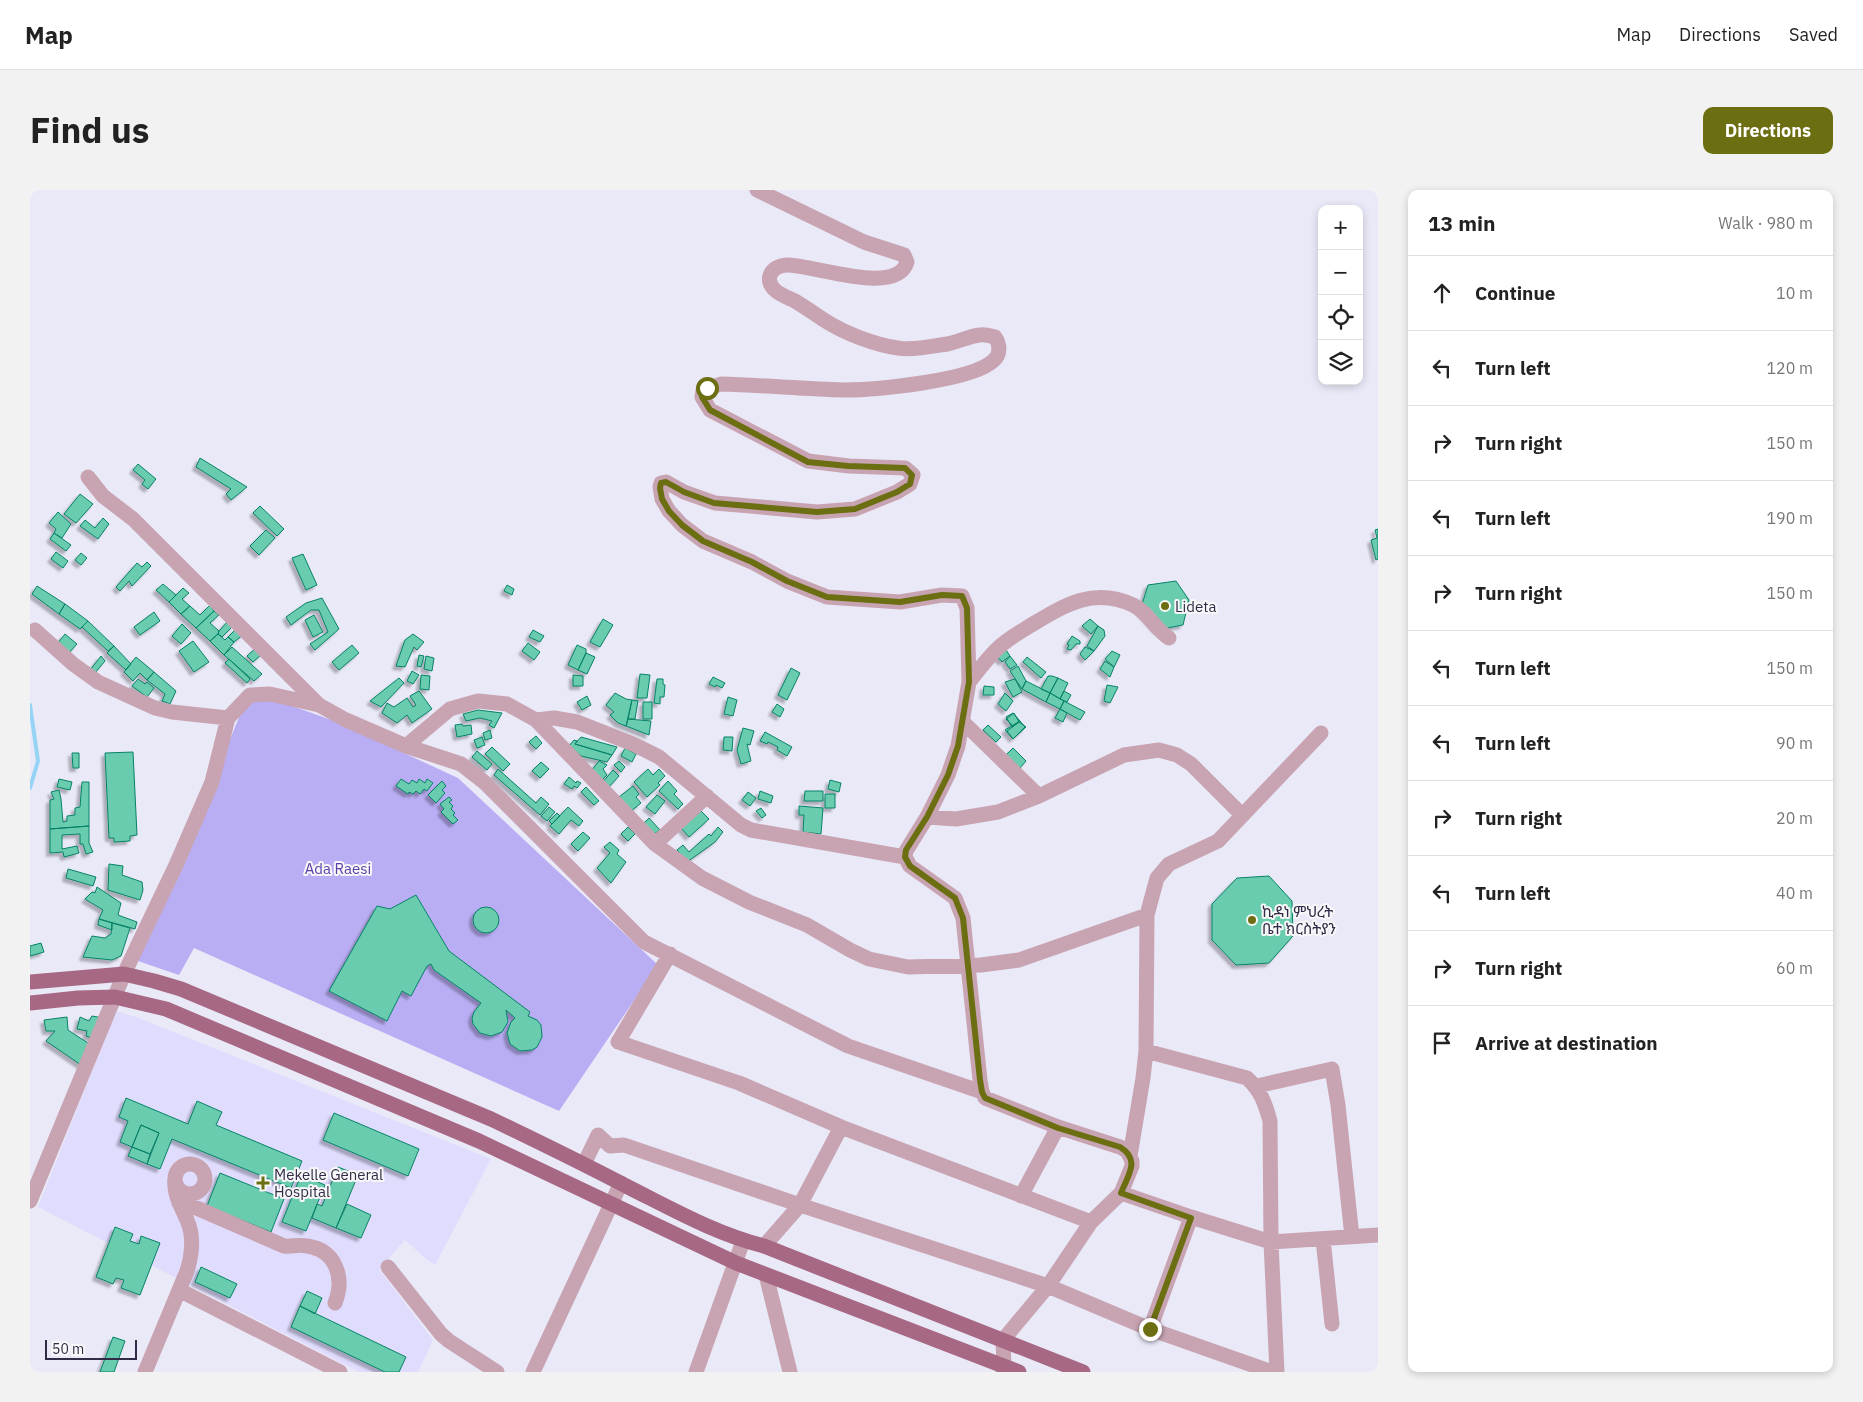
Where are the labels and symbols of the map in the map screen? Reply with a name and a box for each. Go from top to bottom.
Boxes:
route start [696,377,719,400]
place label: Lideta [1175,597,1216,616]
marker: Lideta [1159,600,1171,612]
park label: Ada Raesi [305,859,371,878]
place label: ኪዳነ ምህረት ቤተ ክርስትያን [1262,902,1336,938]
marker: ኪዳነ ምህረት ቤተ ክርስትያን [1246,914,1258,926]
place label: Mekelle General Hospital [274,1165,383,1201]
marker: Mekelle General Hospital [256,1176,270,1190]
route end [1139,1318,1162,1341]
scale bar [45,1337,138,1360]

